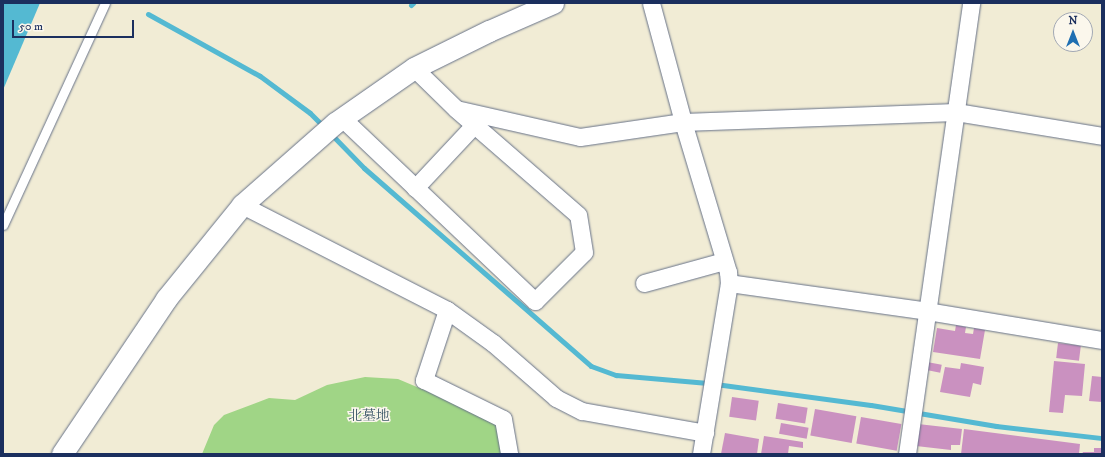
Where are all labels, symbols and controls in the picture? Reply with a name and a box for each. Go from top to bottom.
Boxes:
scale bar [14,12,136,38]
north arrow [1053,12,1093,52]
text: N [1068,14,1078,28]
text: 50 m [19,19,43,34]
park label: 北墓地 [348,408,390,424]

